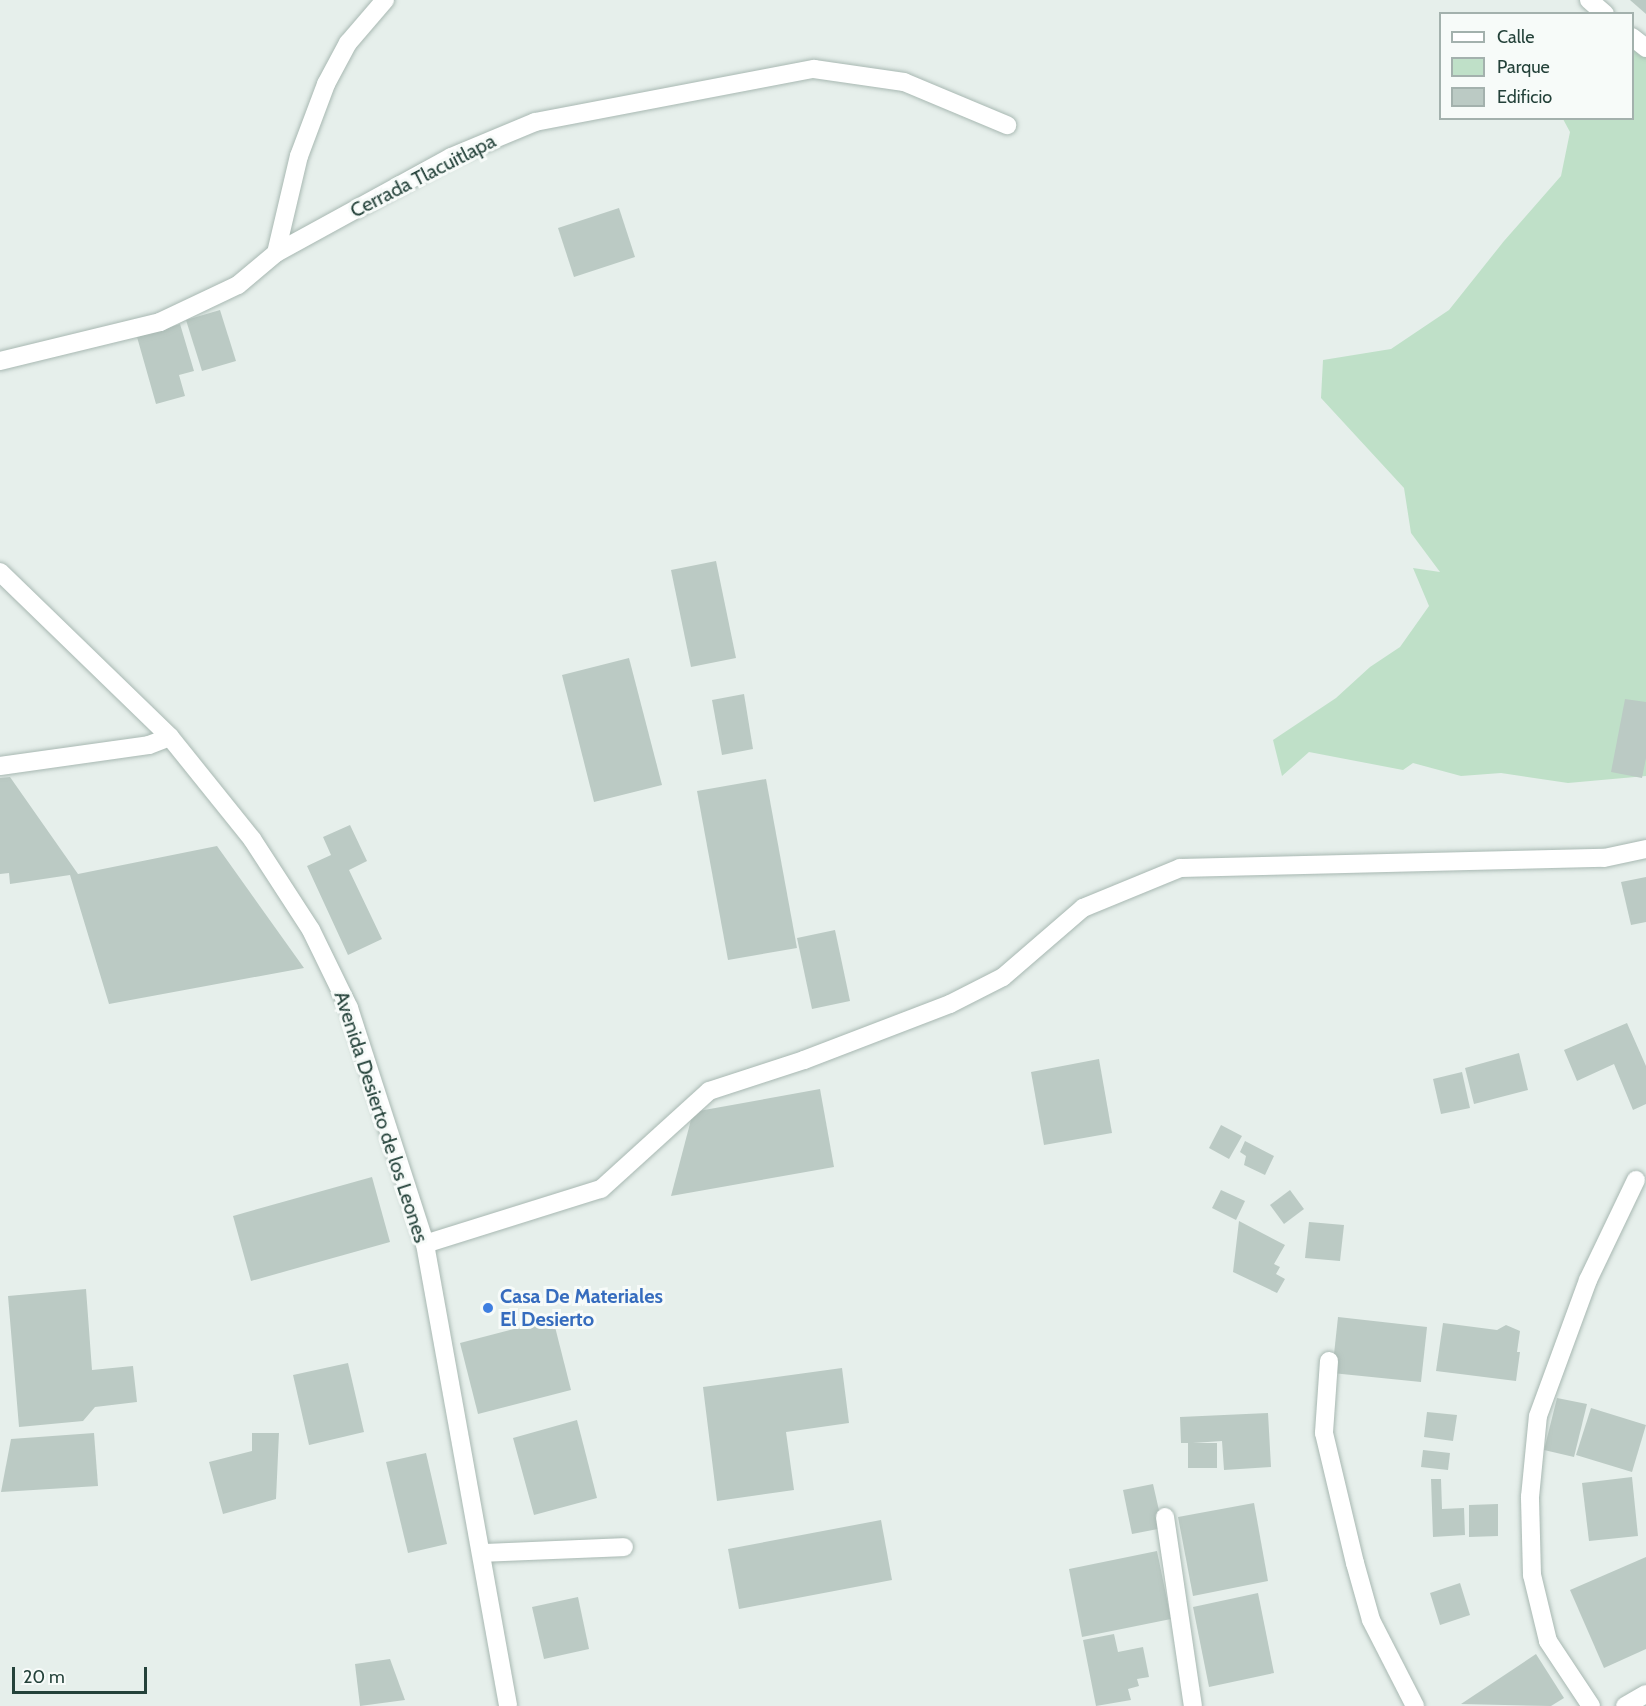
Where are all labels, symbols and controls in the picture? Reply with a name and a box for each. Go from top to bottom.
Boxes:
legend [1439,12,1634,120]
text: Calle [1497,26,1534,48]
text: Parque [1497,56,1550,78]
text: Edificio [1497,86,1552,108]
street label: Cerrada Tlacuitlapa [346,129,500,223]
street label: Avenida Desierto de los Leones [329,988,433,1246]
place label: Casa De Materiales El Desierto [500,1284,663,1331]
marker: Casa De Materiales El Desierto [481,1301,495,1315]
scale bar [15,1655,150,1693]
text: 20 m [23,1666,65,1688]

